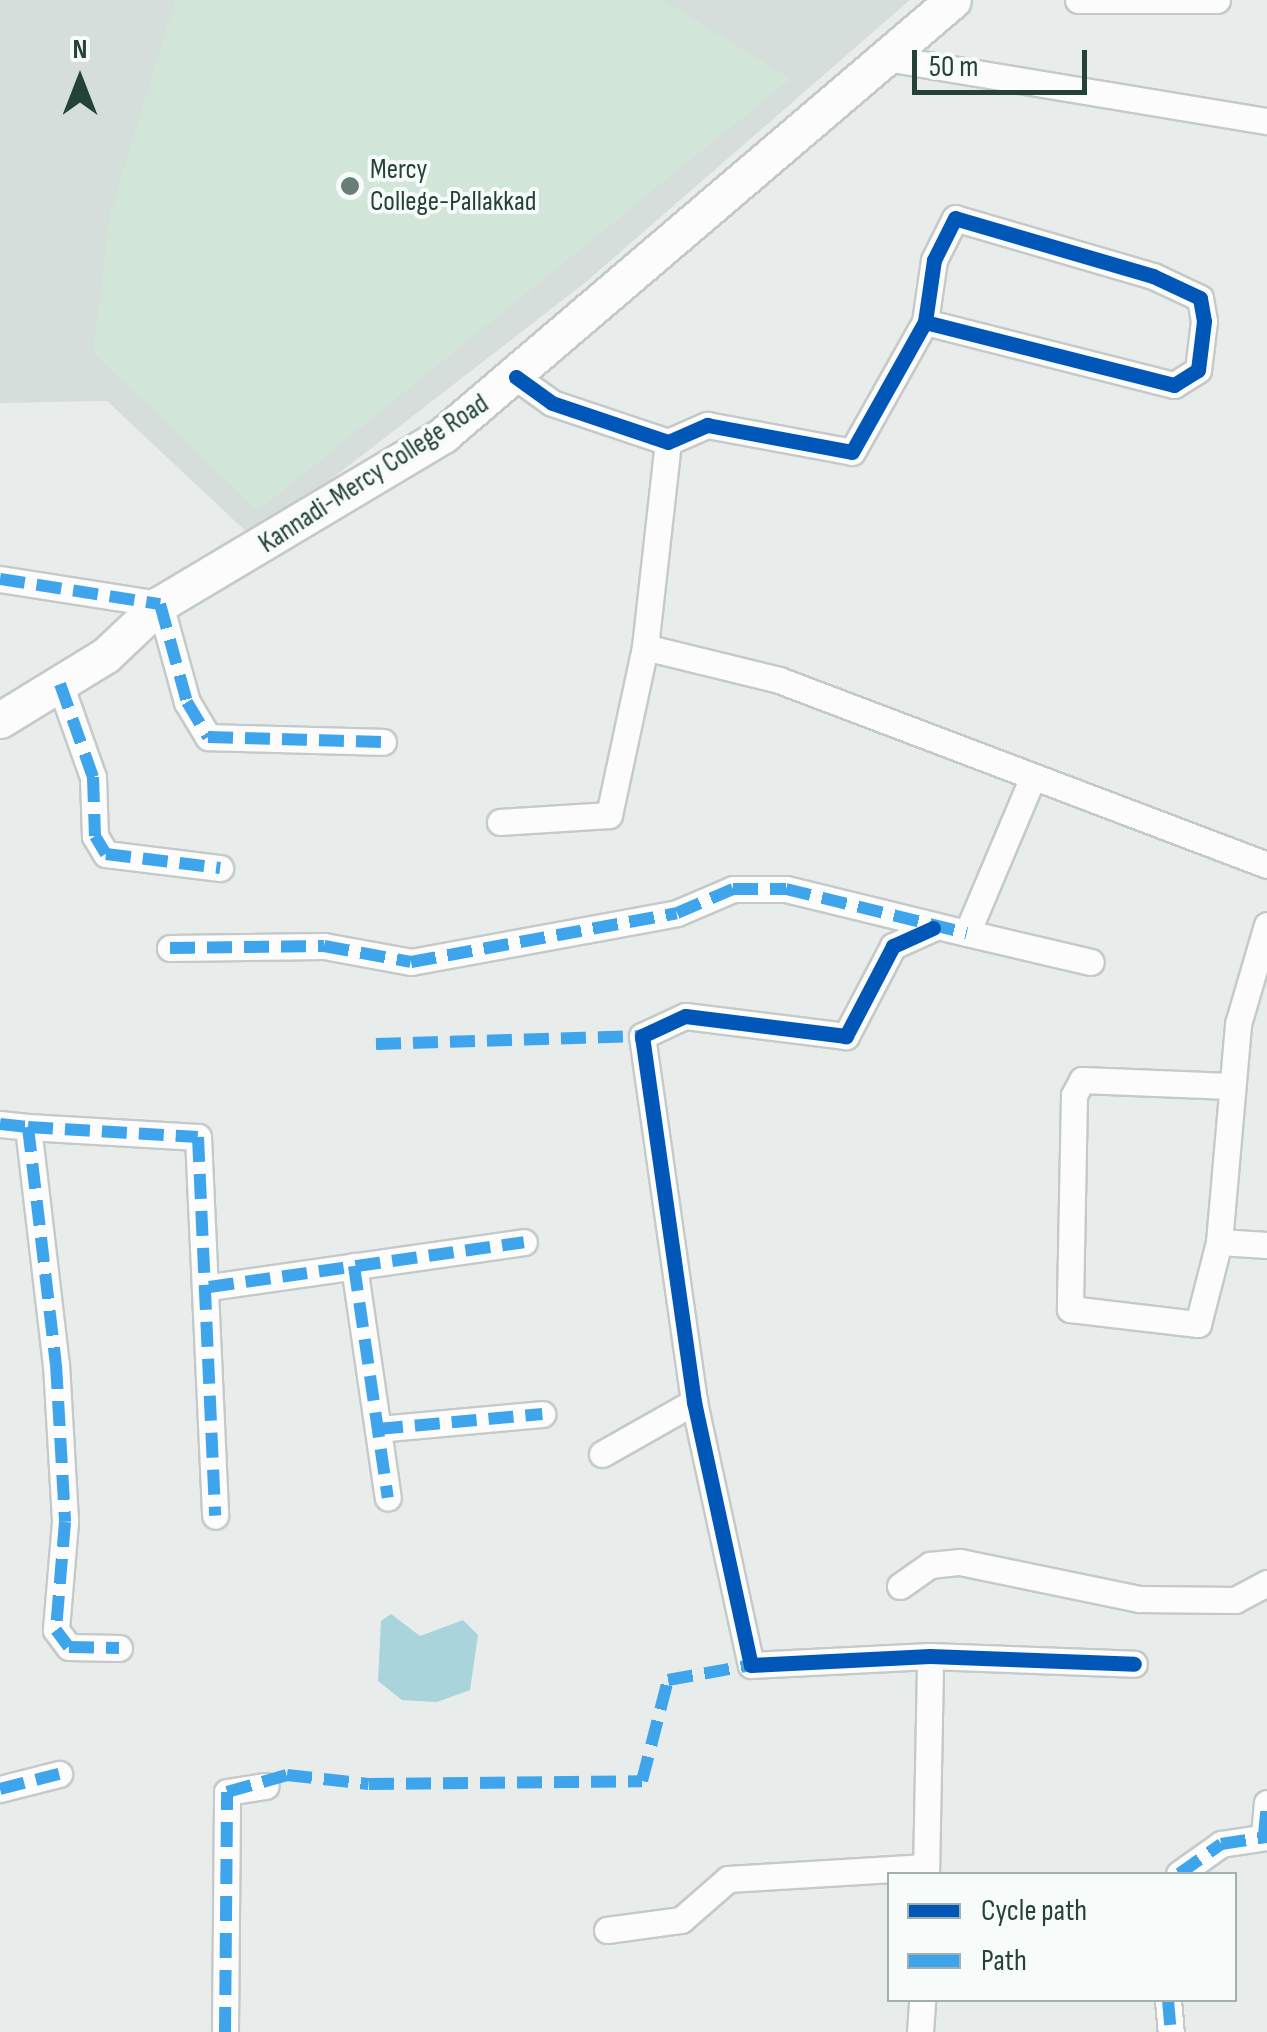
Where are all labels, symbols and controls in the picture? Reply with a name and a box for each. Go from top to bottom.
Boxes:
north arrow [30,30,130,130]
scale bar [917,30,1092,92]
text: N [73,33,87,66]
text: 50 m [929,49,978,85]
place label: Mercy College-Pallakkad [370,153,537,219]
marker: Mercy College-Pallakkad [339,175,361,197]
street label: Kannadi-Mercy College Road [253,387,495,561]
legend [887,1872,1237,2002]
text: Cycle path [981,1893,1087,1929]
text: Path [981,1943,1027,1979]

